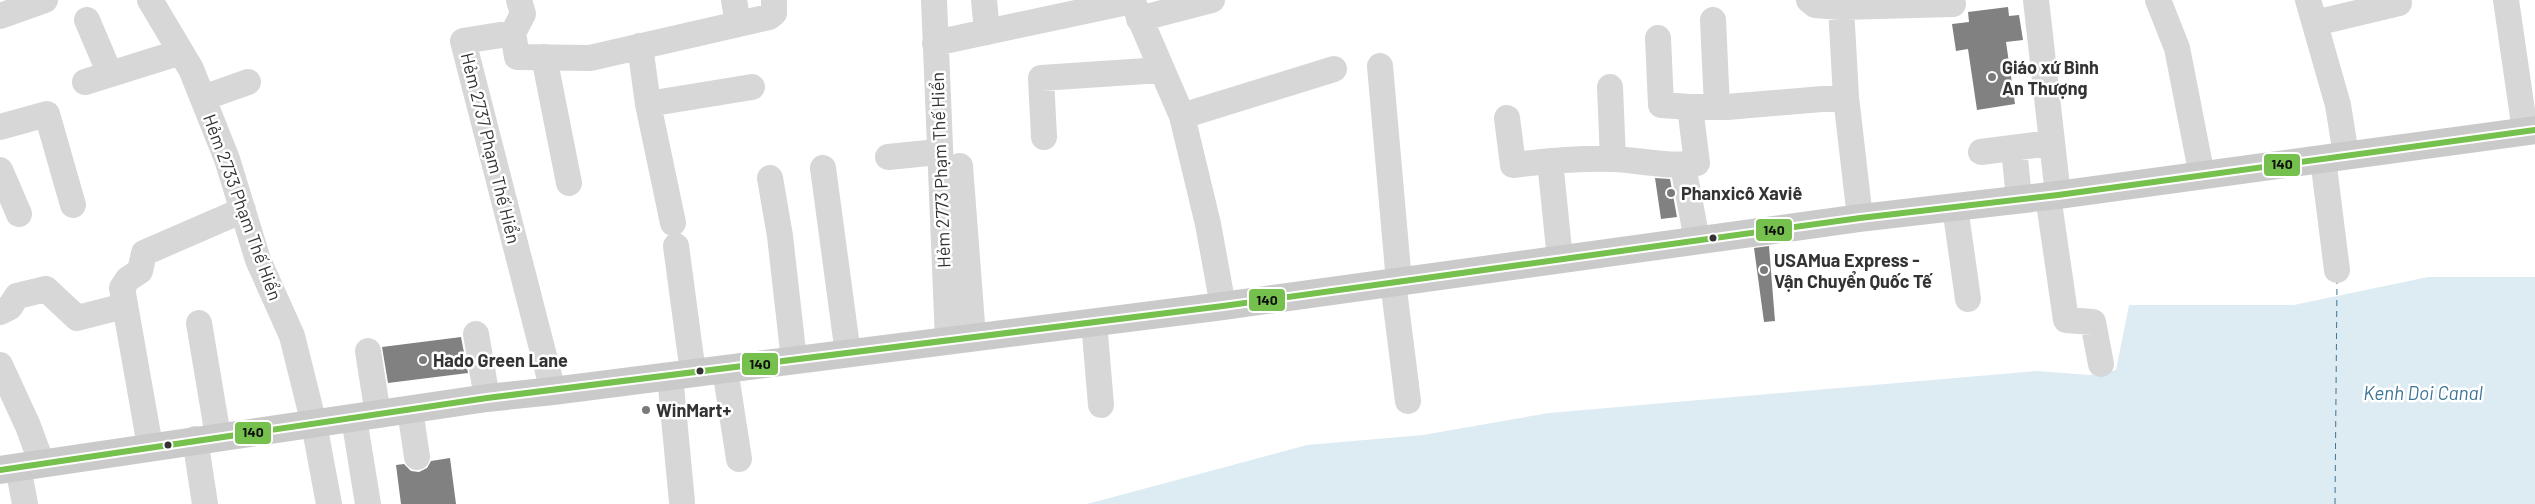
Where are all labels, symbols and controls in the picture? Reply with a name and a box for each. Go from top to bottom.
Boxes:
street label: Hẻm 2737 Phạm Thế Hiển [457,50,525,246]
place label: Giáo xứ Bình An Thượng [2002,56,2099,99]
marker: Giáo xứ Bình An Thượng [1986,71,1998,83]
street label: Hẻm 2773 Phạm Thế Hiển [926,72,954,268]
street label: Hẻm 2733 Phạm Thế Hiển [199,111,287,303]
line badge: 140 [2263,153,2301,177]
text: 140 [2271,155,2293,172]
place label: Phanxicô Xaviê [1681,182,1802,204]
marker: Phanxicô Xaviê [1665,187,1677,199]
line badge: 140 [1755,218,1793,242]
text: 140 [1763,221,1785,238]
unlabelled marker [1708,233,1718,243]
place label: USAMua Express - Vận Chuyển Quốc Tế [1774,249,1933,292]
marker: USAMua Express - Vận Chuyển Quốc Tế [1758,264,1770,276]
line badge: 140 [1248,288,1286,312]
text: 140 [1256,291,1278,308]
place label: Hado Green Lane [433,349,568,371]
line badge: 140 [741,352,779,376]
marker: Hado Green Lane [417,354,429,366]
text: 140 [749,355,771,372]
unlabelled marker [695,366,705,376]
water label: Kenh Doi Canal [2363,381,2483,404]
place label: WinMart+ [656,399,731,421]
marker: WinMart+ [640,404,652,416]
line badge: 140 [234,421,272,445]
text: 140 [242,423,264,440]
unlabelled marker [163,440,173,450]

